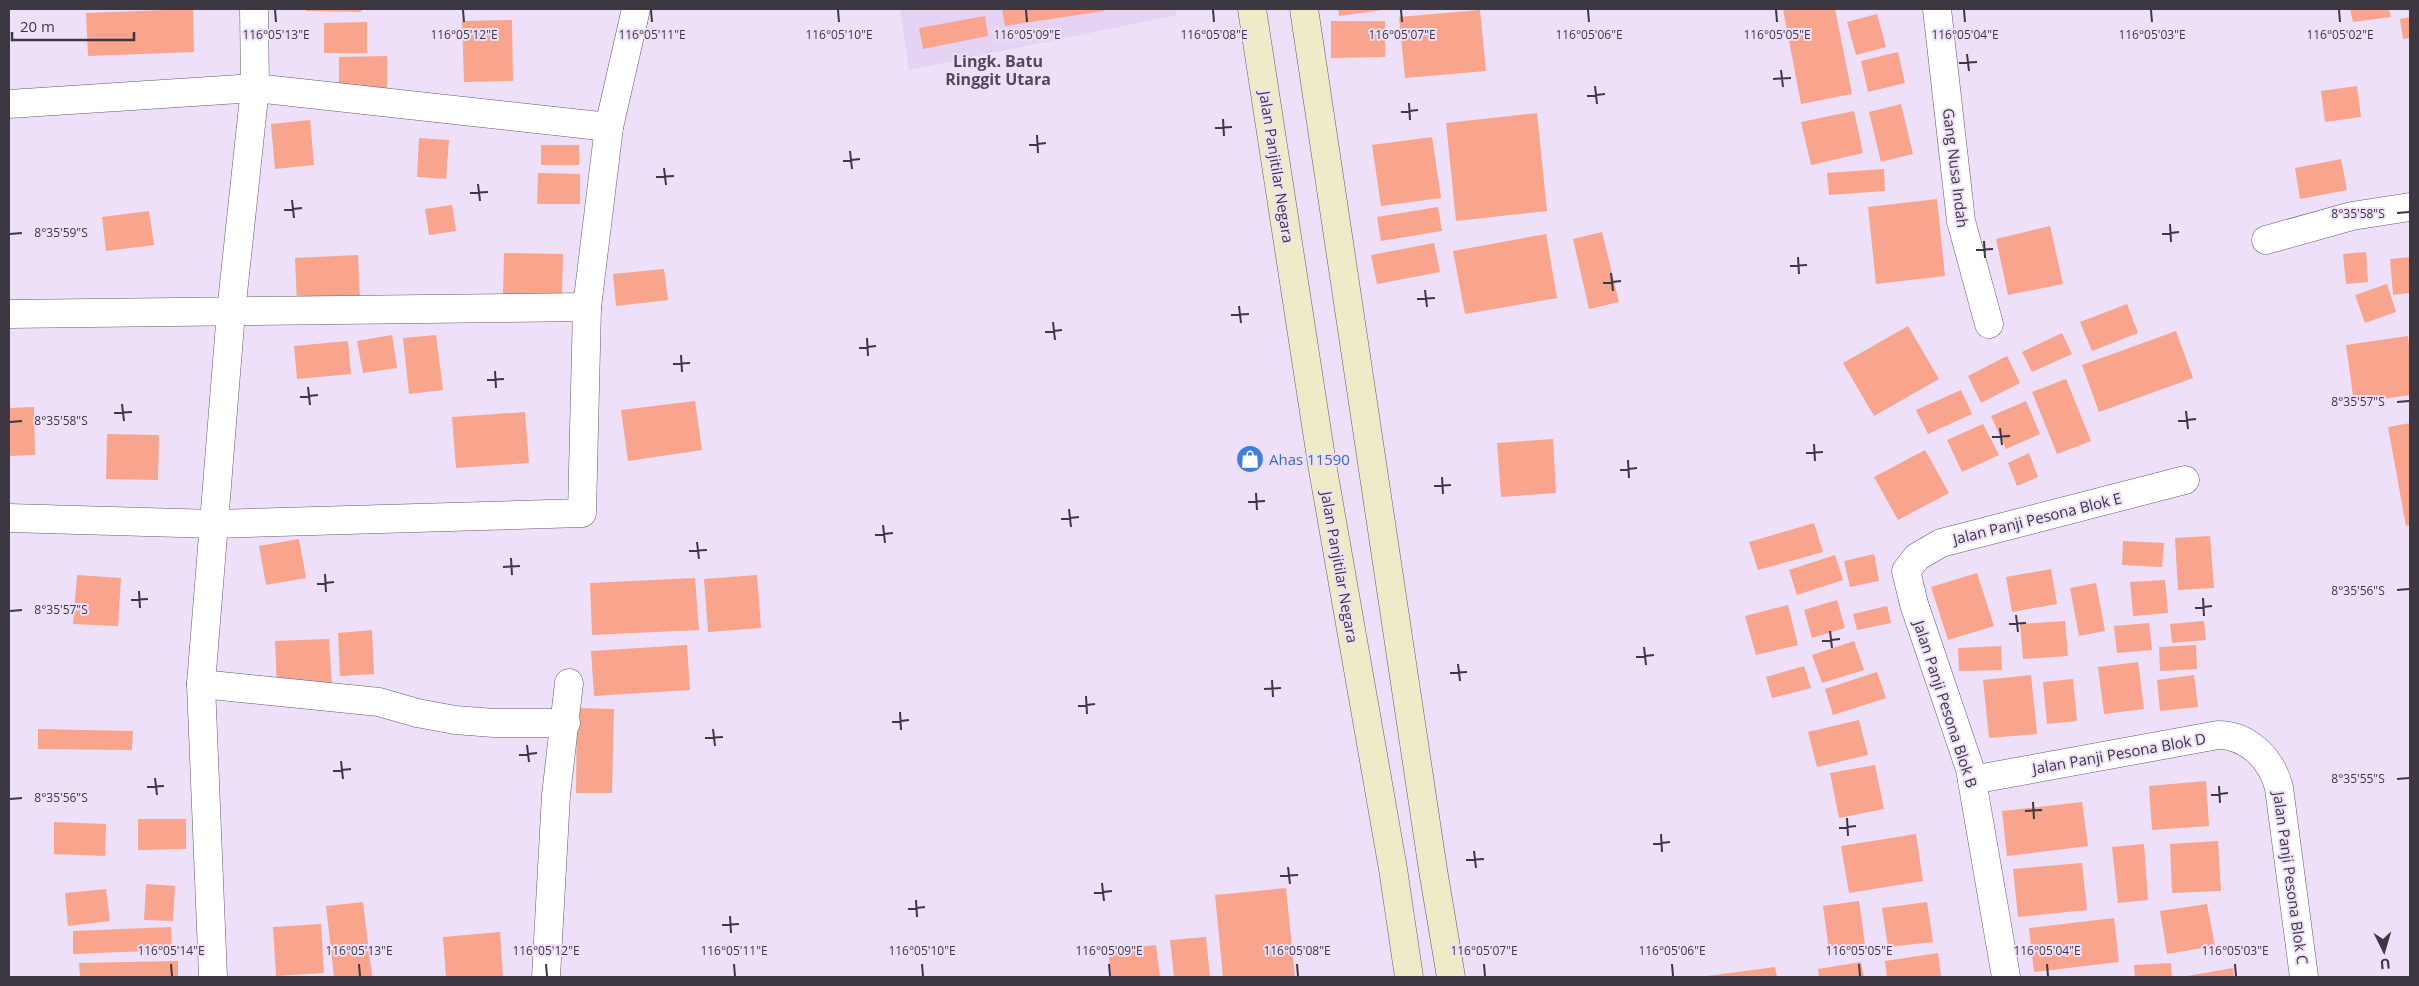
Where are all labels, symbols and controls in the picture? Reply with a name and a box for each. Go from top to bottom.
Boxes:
scale bar [12,10,135,42]
text: 20 m [20,16,55,36]
text: 116°05'13"E [242,26,310,43]
text: 116°05'12"E [430,26,498,43]
text: 116°05'11"E [618,26,686,43]
text: 116°05'10"E [805,26,873,43]
text: 116°05'09"E [993,26,1061,43]
text: 116°05'08"E [1180,26,1248,43]
text: 116°05'07"E [1368,26,1436,43]
text: 116°05'06"E [1555,26,1623,43]
text: 116°05'05"E [1743,26,1811,43]
text: 116°05'04"E [1931,26,1999,43]
text: 116°05'03"E [2118,26,2186,43]
text: 116°05'02"E [2306,26,2374,43]
district label: Lingk. Batu Ringgit Utara [945,50,1051,90]
street label: Jalan Panjitilar Negara [1255,88,1299,244]
street label: Gang Nusa Indah [1939,107,1973,229]
text: 8°35'58"S [2331,205,2385,222]
text: 8°35'59"S [34,224,88,241]
text: 8°35'57"S [2331,393,2385,410]
text: 8°35'58"S [34,412,88,429]
shop icon: Ahas 11590 [1235,444,1265,474]
place label: Ahas 11590 [1269,449,1350,469]
street label: Jalan Panji Pesona Blok E [1949,487,2123,549]
street label: Jalan Panjitilar Negara [1316,488,1363,644]
text: 8°35'56"S [2331,582,2385,599]
text: 8°35'57"S [34,601,88,618]
street label: Jalan Panji Pesona Blok B [1909,616,1982,790]
street label: Jalan Panji Pesona Blok D [2029,728,2207,778]
text: 8°35'55"S [2331,770,2385,787]
street label: Jalan Panji Pesona Blok C [2269,788,2313,966]
text: 8°35'56"S [34,789,88,806]
north arrow [2359,926,2409,976]
text: 116°05'14"E [137,942,205,959]
text: 116°05'13"E [325,942,393,959]
text: 116°05'12"E [512,942,580,959]
text: 116°05'11"E [700,942,768,959]
text: 116°05'10"E [888,942,956,959]
text: 116°05'09"E [1075,942,1143,959]
text: 116°05'08"E [1263,942,1331,959]
text: 116°05'07"E [1450,942,1518,959]
text: 116°05'06"E [1638,942,1706,959]
text: 116°05'05"E [1825,942,1893,959]
text: 116°05'04"E [2013,942,2081,959]
text: 116°05'03"E [2201,942,2269,959]
text: U [2379,955,2391,974]

